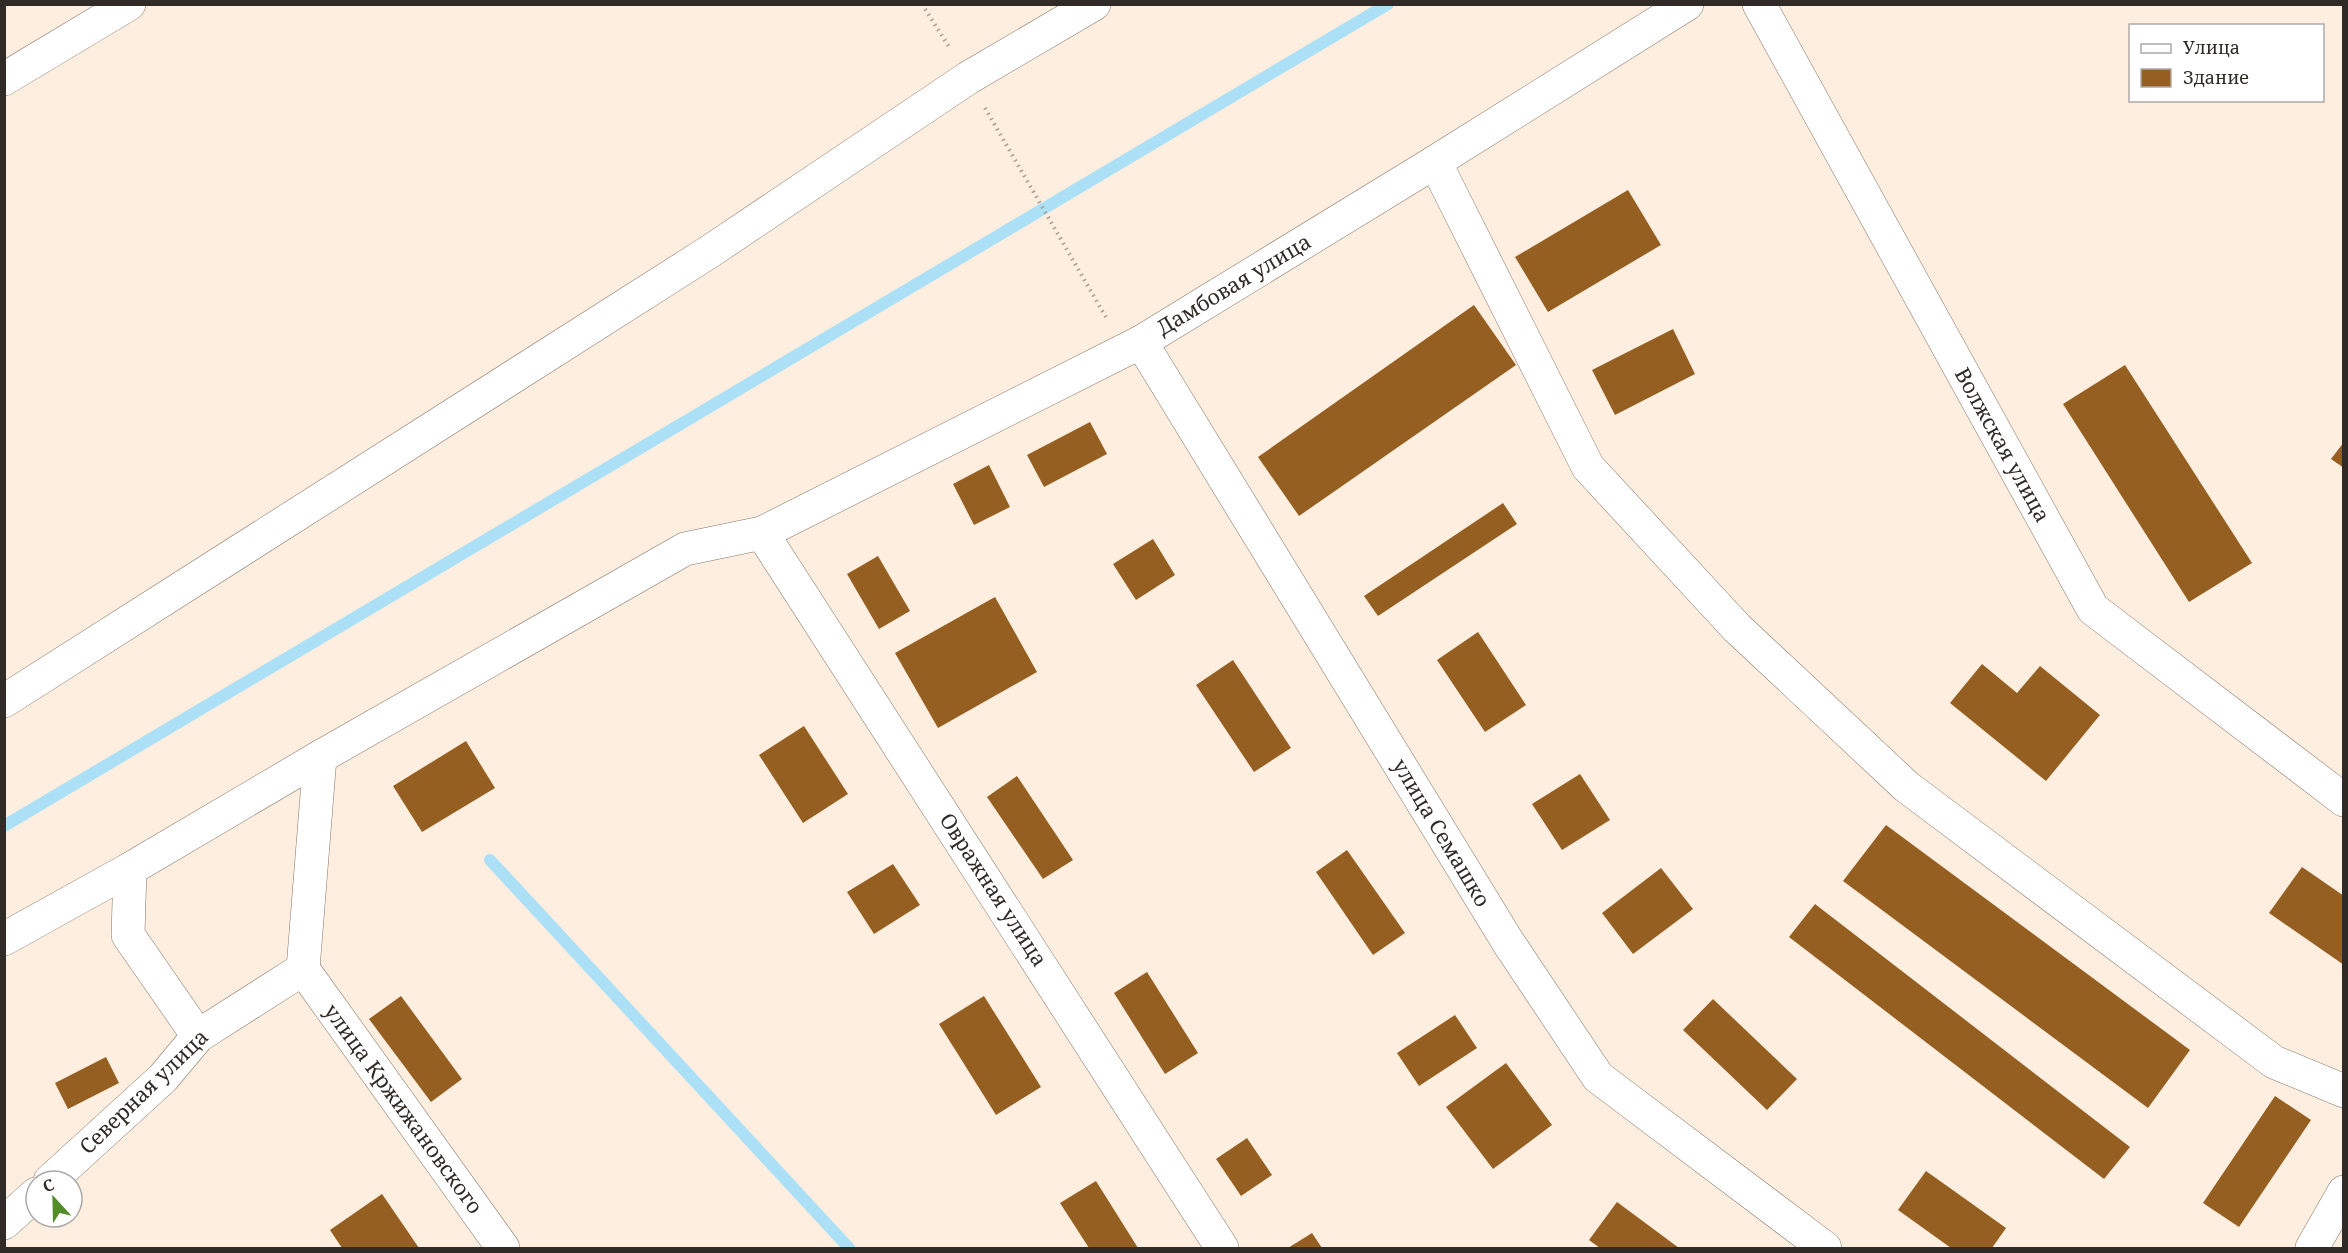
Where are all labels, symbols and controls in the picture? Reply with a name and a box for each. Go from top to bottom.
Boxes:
legend [2129,24,2324,102]
text: Улица [2183,35,2240,59]
text: Здание [2183,65,2249,89]
street label: Дамбовая улица [1151,227,1316,341]
street label: Волжская улица [1949,362,2057,527]
street label: улица Семашко [1387,753,1497,912]
street label: Овражная улица [934,807,1054,972]
street label: улица Кржижановского [318,998,489,1219]
street label: Северная улица [73,1023,214,1160]
north arrow [24,1169,84,1229]
text: С [39,1173,57,1197]

